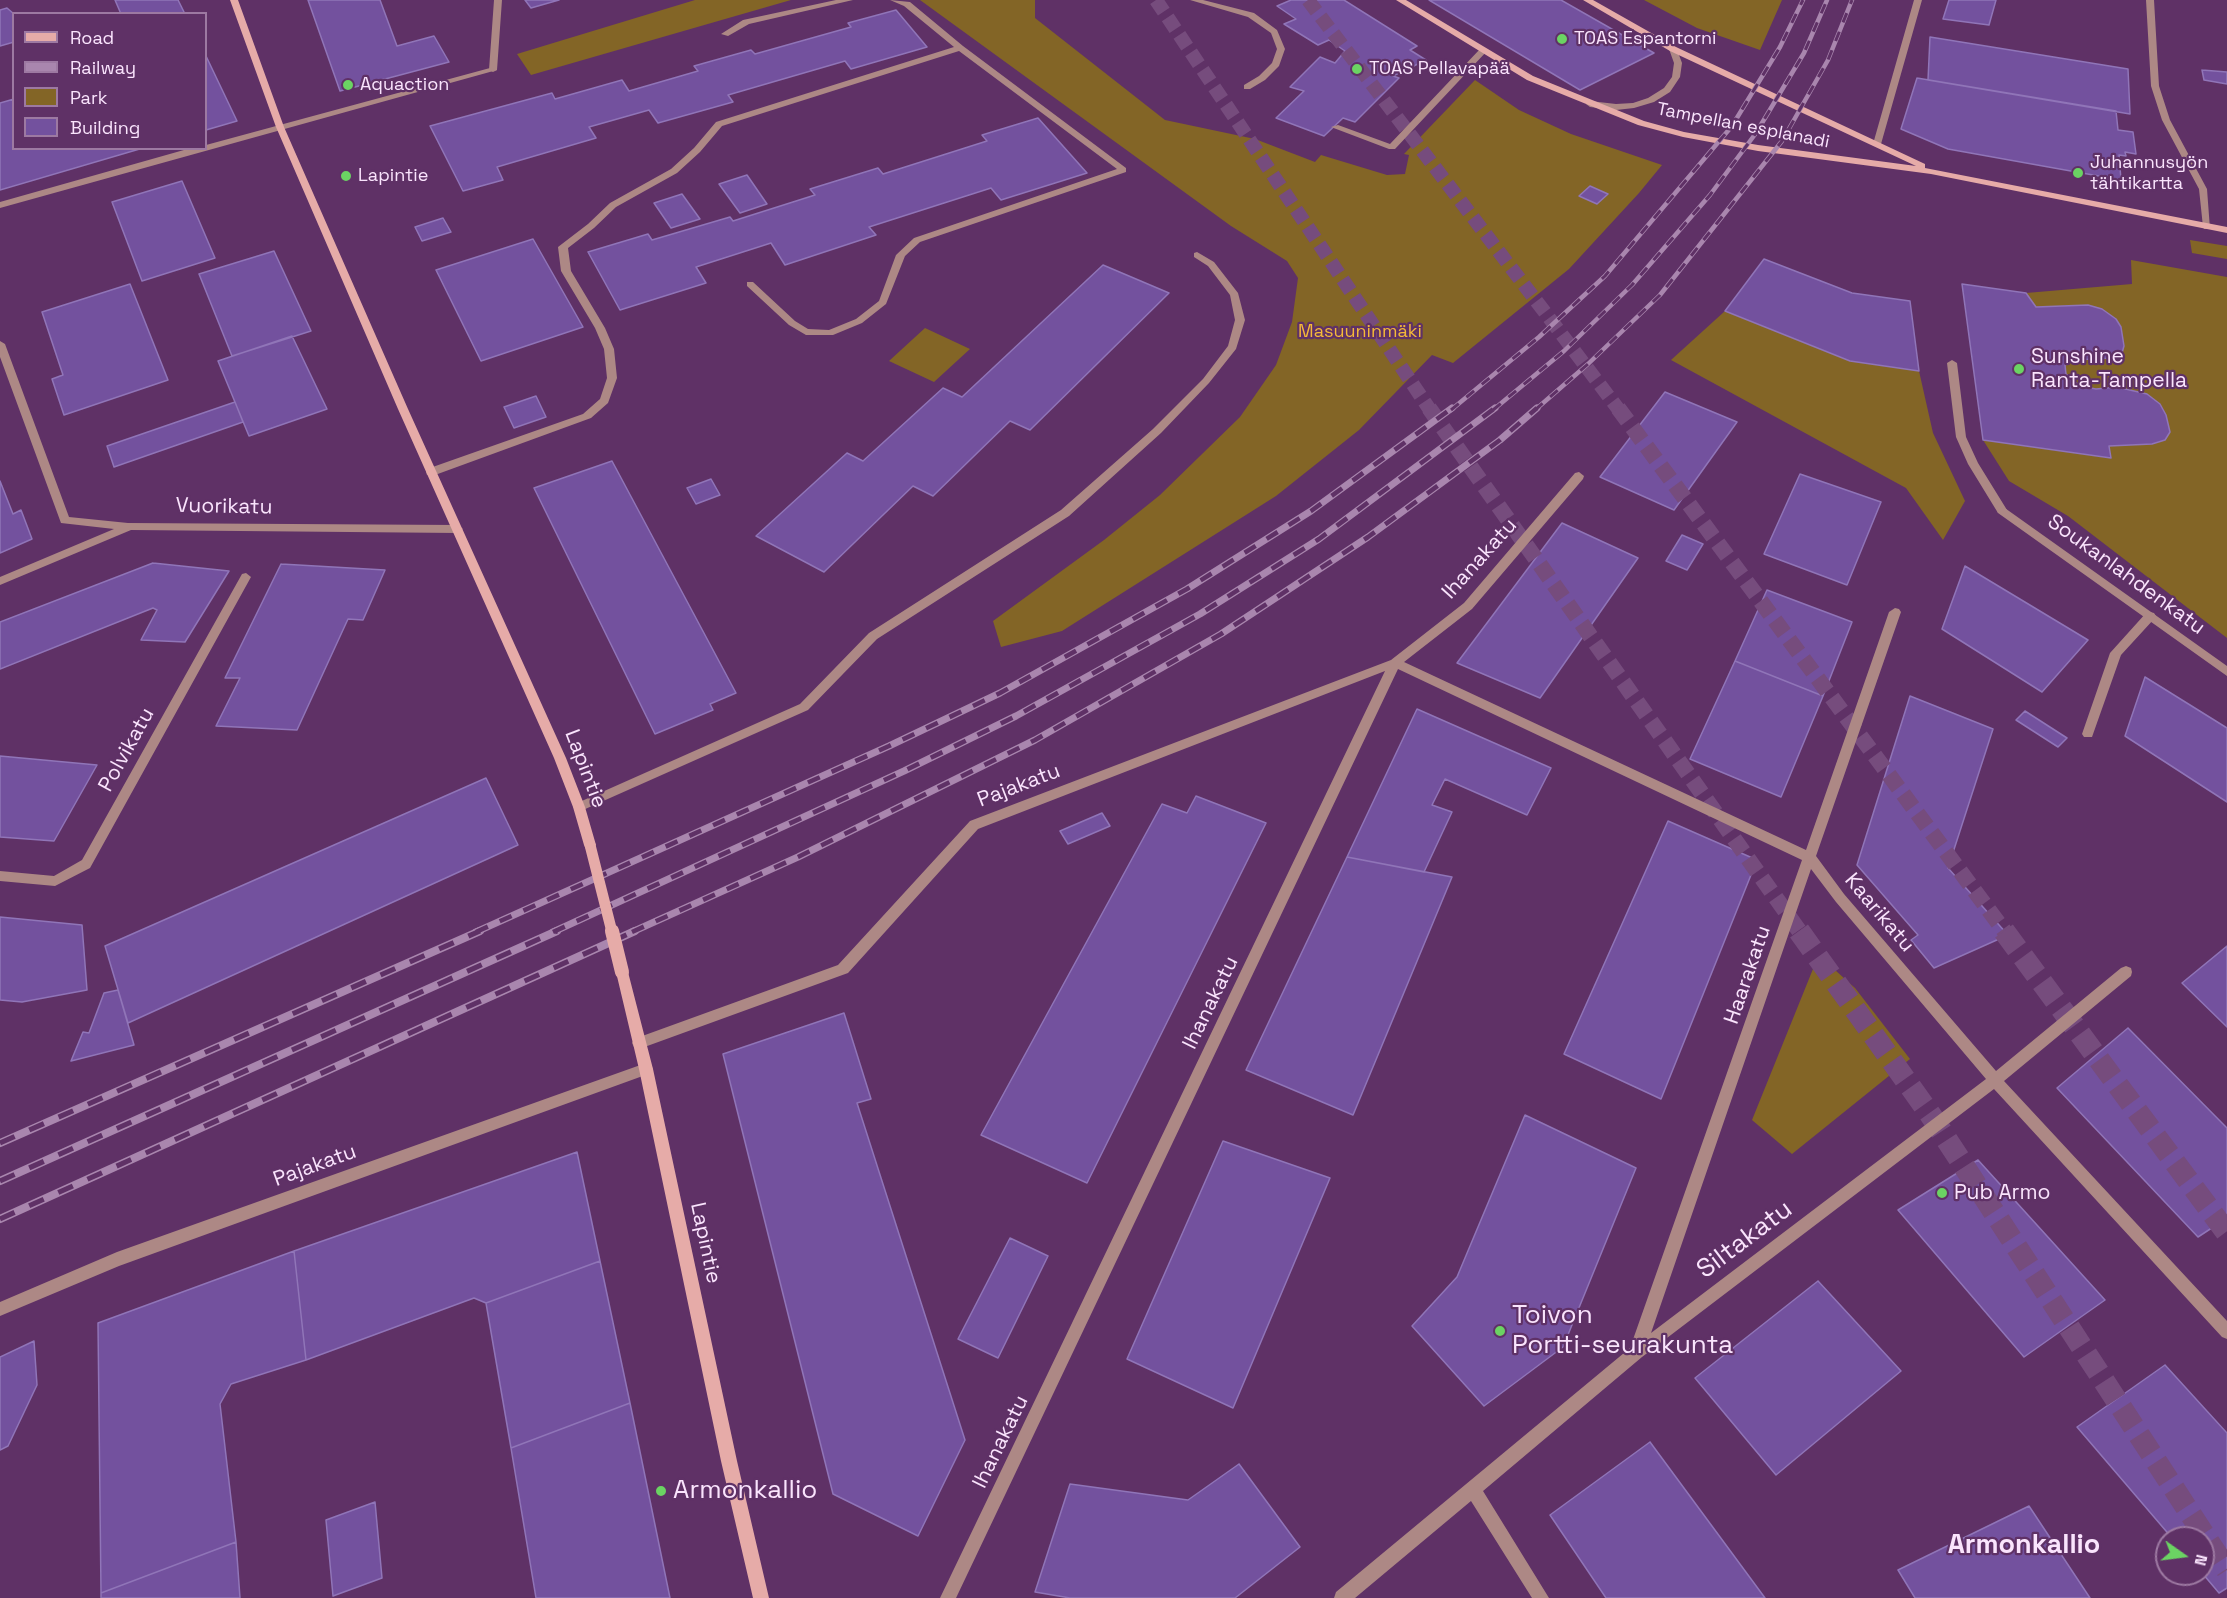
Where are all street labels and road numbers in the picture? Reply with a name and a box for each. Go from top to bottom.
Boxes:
street label: Tampellan esplanadi [1655,99,1831,153]
street label: Vuorikatu [175,494,273,520]
street label: Soukanlahdenkatu [2042,509,2210,641]
street label: Ihanakatu [1437,513,1523,605]
street label: Polvikatu [94,704,160,796]
street label: Lapintie [559,726,611,812]
street label: Pajakatu [974,759,1064,813]
street label: Kaarikatu [1839,869,1919,957]
street label: Haarakatu [1719,922,1777,1028]
street label: Ihanakatu [1178,953,1244,1053]
street label: Pajakatu [270,1139,360,1193]
street label: Siltakatu [1691,1194,1799,1286]
street label: Lapintie [684,1200,726,1286]
street label: Ihanakatu [968,1392,1034,1492]

